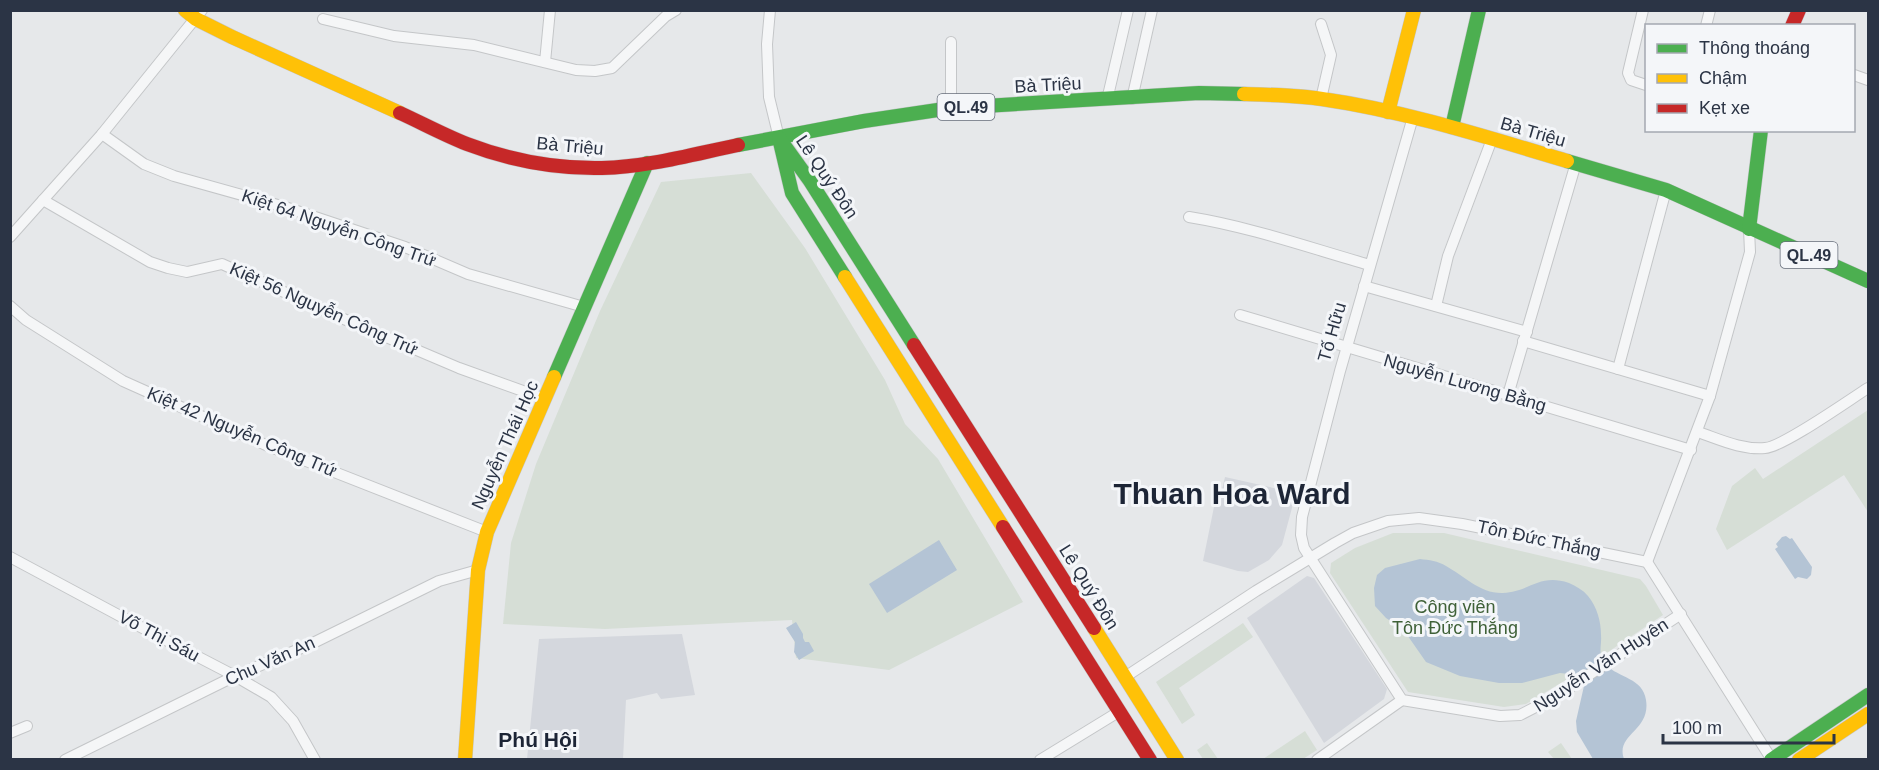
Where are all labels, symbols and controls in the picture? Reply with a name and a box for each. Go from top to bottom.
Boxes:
legend [1645,24,1855,132]
text: Thông thoáng [1699,38,1810,58]
text: Chậm [1699,68,1747,88]
street label: Bà Triệu [1014,73,1082,97]
road number: QL.49 [938,94,994,120]
text: Kẹt xe [1699,98,1750,118]
street label: Bà Triệu [1498,113,1568,151]
street label: Lê Quý Đôn [792,132,862,222]
street label: Bà Triệu [536,133,604,159]
street label: Kiệt 64 Nguyễn Công Trứ [239,184,439,271]
road number: QL.49 [1780,242,1838,268]
street label: Kiệt 56 Nguyễn Công Trứ [227,257,422,360]
street label: Tố Hữu [1314,300,1350,364]
street label: Nguyễn Lương Bằng [1382,349,1549,416]
street label: Nguyễn Thái Học [467,377,542,512]
street label: Kiệt 42 Nguyễn Công Trứ [144,382,340,481]
district label: Thuan Hoa Ward [1113,477,1351,510]
street label: Tôn Đức Thắng [1475,515,1603,562]
street label: Lê Quý Đôn [1055,541,1123,633]
park label: Công viên Tôn Đức Thắng [1392,597,1518,638]
street label: Võ Thị Sáu [115,606,203,666]
street label: Nguyễn Văn Huyên [1530,613,1672,716]
street label: Chu Văn An [222,632,318,690]
scale bar [1663,707,1834,745]
text: 100 m [1672,718,1722,738]
district label: Phú Hội [498,728,578,751]

